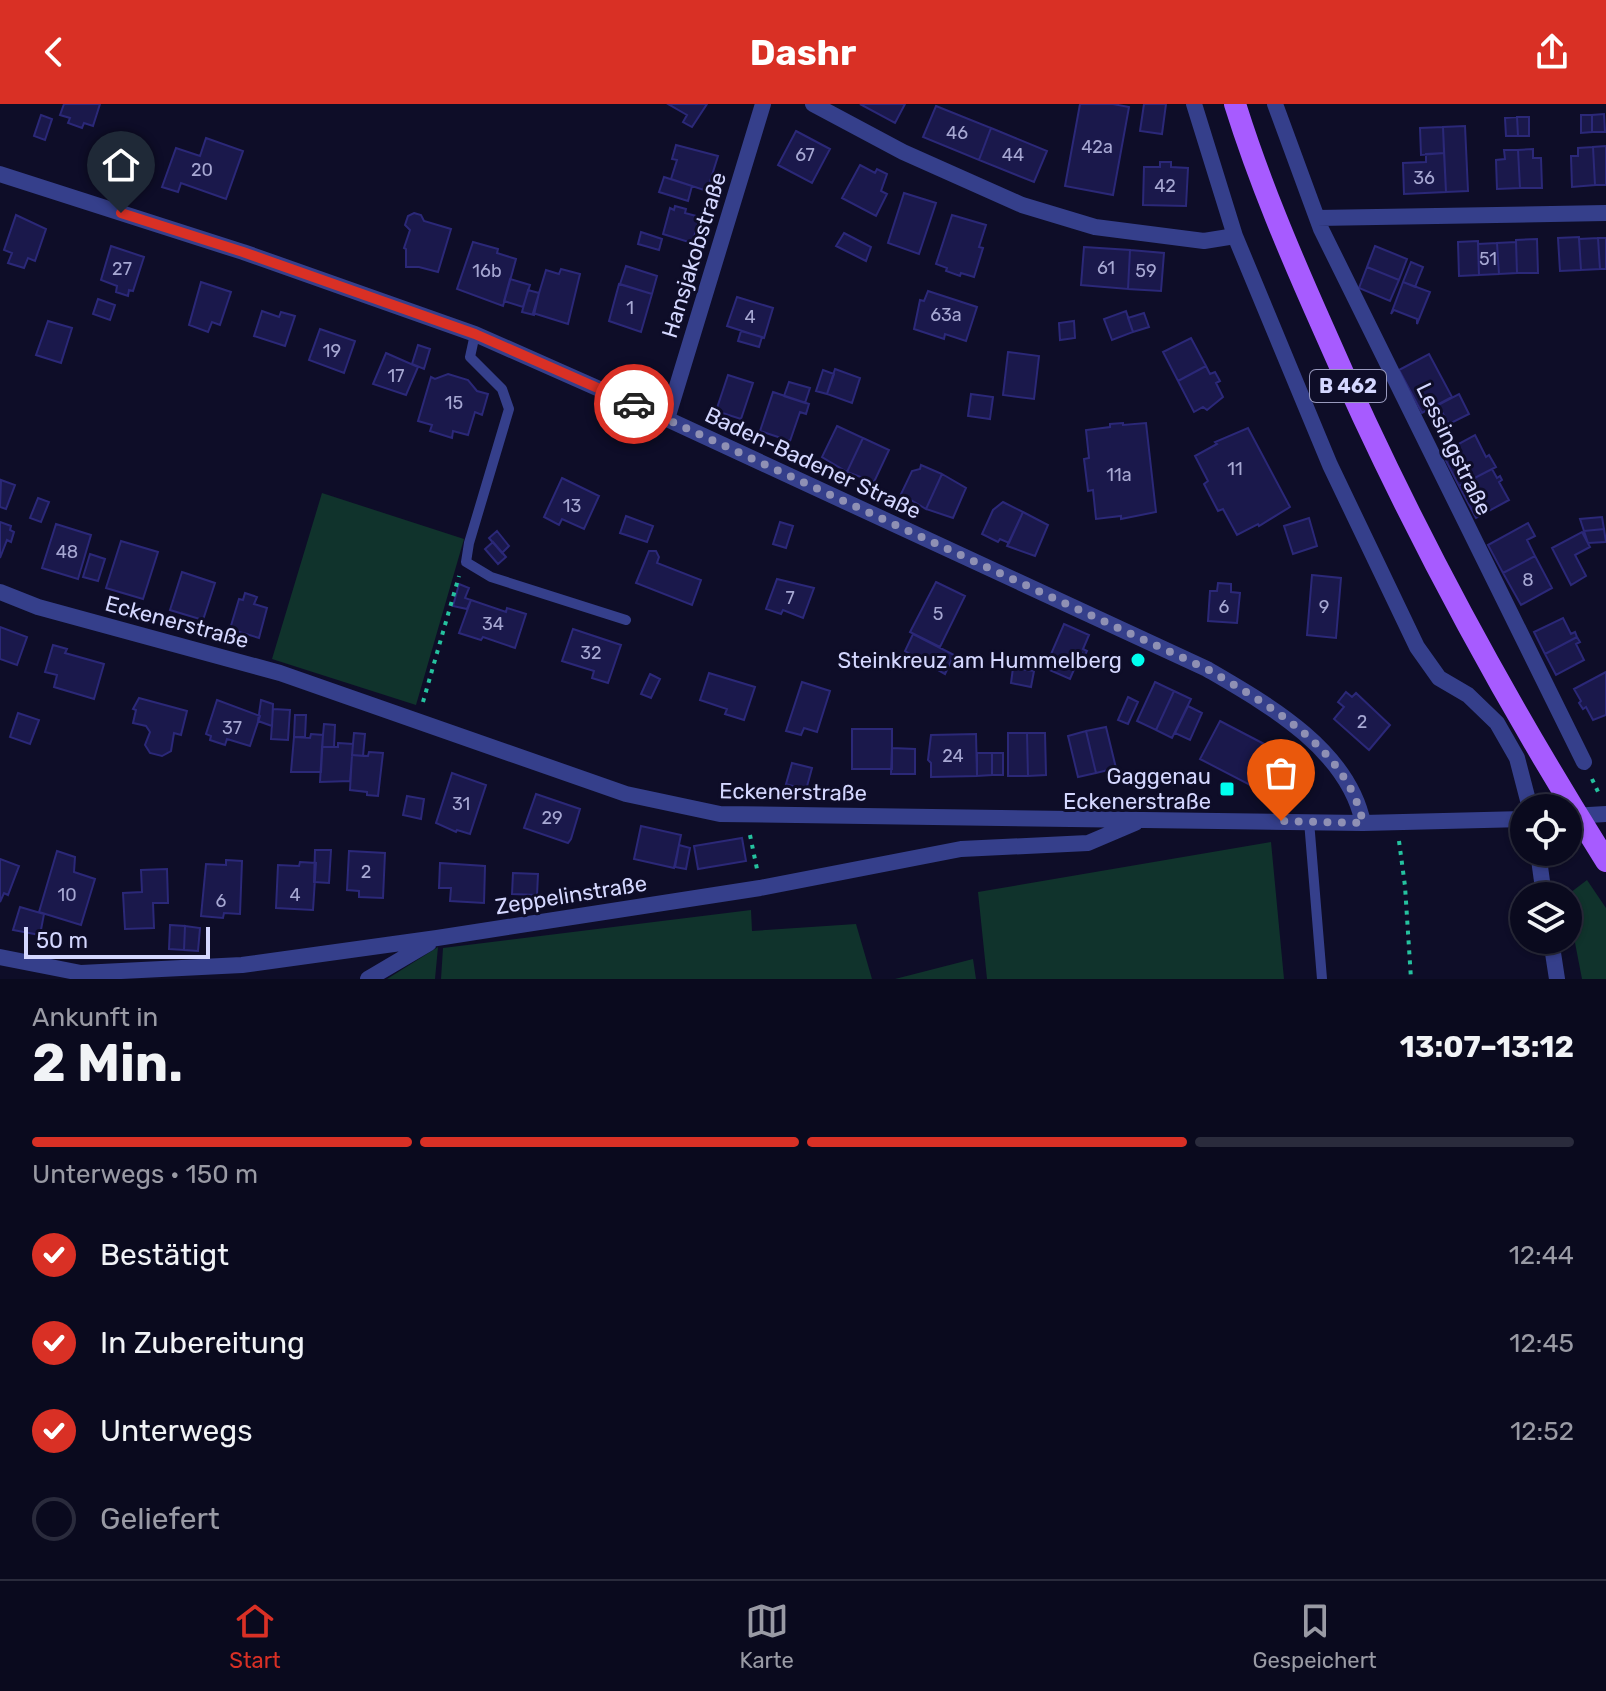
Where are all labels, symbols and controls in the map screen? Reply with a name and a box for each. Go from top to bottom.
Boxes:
icon: back [32,30,76,74]
icon: share [1530,30,1574,74]
text: Dashr [750,31,856,74]
house number: 46 [946,122,968,144]
pin [87,131,155,213]
house number: 42a [1081,136,1113,158]
icon: home [99,143,143,187]
house number: 67 [795,144,815,166]
house number: 44 [1002,144,1024,166]
house number: 20 [191,159,213,181]
house number: 36 [1413,167,1435,189]
street label: Hansjakobstraße [656,169,732,341]
house number: 42 [1154,175,1176,197]
house number: 51 [1479,248,1497,270]
house number: 61 [1097,257,1115,279]
house number: 27 [112,258,132,280]
house number: 16b [472,260,502,282]
house number: 59 [1135,260,1157,282]
house number: 1 [626,297,634,319]
house number: 63a [930,304,962,326]
house number: 4 [744,306,756,328]
house number: 19 [323,340,341,362]
courier [594,364,674,444]
house number: 17 [388,365,404,387]
road number: B 462 [1310,370,1386,402]
street label: Lessingstraße [1410,378,1498,520]
icon: car [612,382,656,426]
house number: 15 [445,392,463,414]
street label: Baden-Badener Straße [701,401,925,525]
house number: 11 [1227,458,1243,480]
house number: 11a [1106,464,1132,486]
house number: 13 [563,495,581,517]
house number: 48 [56,541,78,563]
house number: 8 [1522,569,1534,591]
house number: 7 [785,587,795,609]
street label: Eckenerstraße [102,590,252,654]
house number: 6 [1219,596,1230,618]
house number: 9 [1319,596,1329,618]
house number: 5 [933,603,943,625]
house number: 34 [482,613,504,635]
house number: 32 [580,642,602,664]
place label: Steinkreuz am Hummelberg [838,647,1122,674]
marker: Steinkreuz am Hummelberg [1129,651,1147,669]
house number: 2 [1357,711,1367,733]
house number: 37 [222,717,242,739]
pin [1247,739,1315,821]
house number: 24 [942,745,964,767]
icon: bag [1259,751,1303,795]
place label: Gaggenau Eckenerstraße [1063,763,1211,815]
street label: Eckenerstraße [719,777,867,807]
marker: Gaggenau Eckenerstraße [1218,780,1236,798]
house number: 31 [452,793,470,815]
map controls [1510,794,1582,954]
button: locate [1510,794,1582,866]
house number: 29 [541,807,563,829]
house number: 2 [361,861,371,883]
street label: Zeppelinstraße [493,870,649,920]
button: layers [1510,882,1582,954]
house number: 10 [57,884,77,906]
house number: 4 [289,884,301,906]
house number: 6 [216,890,227,912]
scale bar [24,923,210,959]
text: 50 m [36,927,88,954]
text: Ankunft in [32,1002,158,1033]
text: 13:07–13:12 [1400,1029,1574,1065]
text: 2 Min. [32,1032,183,1094]
text: Unterwegs · 150 m [32,1159,258,1190]
icon: check [32,1233,76,1277]
text: Bestätigt [100,1237,229,1273]
text: 12:44 [1509,1240,1574,1271]
icon: check [32,1321,76,1365]
text: In Zubereitung [100,1325,305,1361]
text: 12:45 [1509,1328,1574,1359]
icon: check [32,1409,76,1453]
text: Unterwegs [100,1413,253,1449]
text: 12:52 [1510,1416,1574,1447]
text: Geliefert [100,1501,220,1537]
tab: Start [229,1599,281,1674]
tab: Karte [739,1599,794,1674]
tab: Gespeichert [1253,1599,1377,1674]

